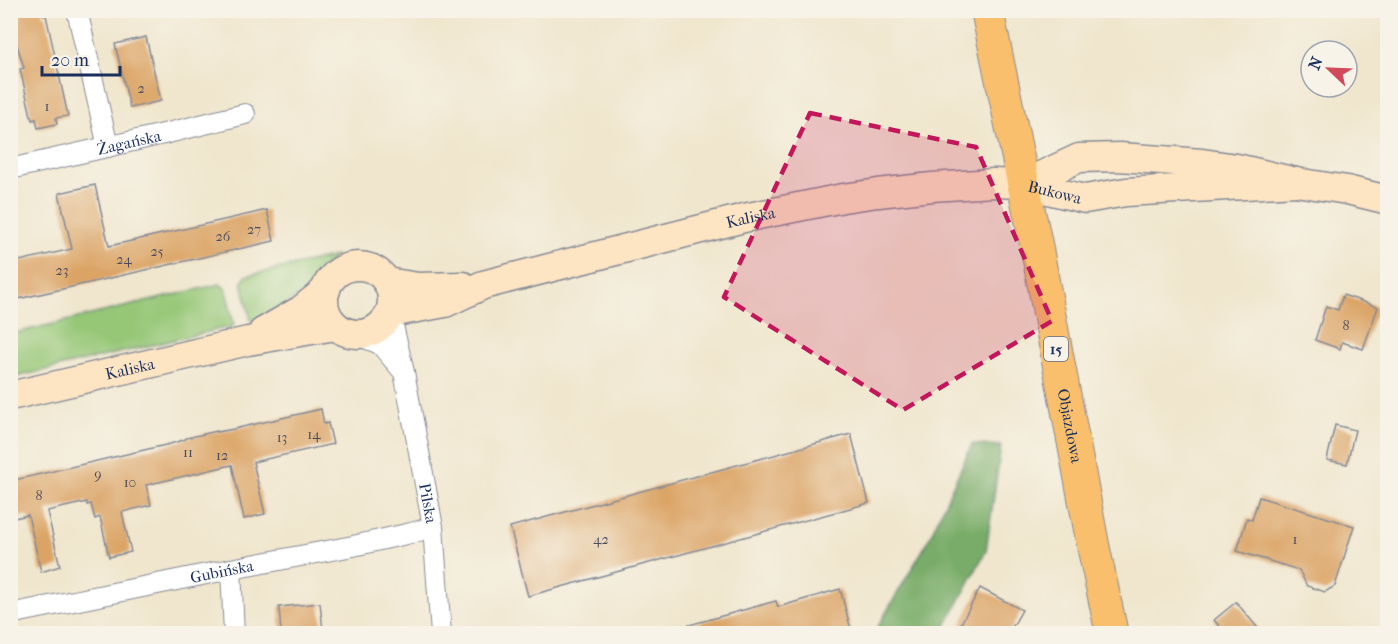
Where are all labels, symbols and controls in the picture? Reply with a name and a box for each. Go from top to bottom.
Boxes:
scale bar [42,39,120,77]
north arrow [1299,39,1359,99]
text: 20 m [51,50,89,71]
text: N [1305,53,1327,73]
house number: 2 [137,80,145,97]
house number: 1 [45,98,50,115]
street label: Żagańska [95,125,163,158]
street label: Bukowa [1026,176,1084,207]
street label: Kaliska [724,202,777,232]
house number: 27 [247,221,261,238]
house number: 26 [216,228,231,245]
house number: 25 [150,243,164,260]
house number: 24 [116,251,132,268]
house number: 23 [56,262,68,279]
house number: 8 [1342,317,1350,334]
road number: 15 [1044,337,1068,361]
street label: Kaliska [103,353,157,383]
street label: Objazdowa [1054,387,1087,465]
house number: 14 [307,426,321,443]
house number: 13 [277,429,287,446]
house number: 11 [183,444,193,461]
house number: 12 [216,447,228,464]
house number: 9 [94,466,102,483]
house number: 10 [124,474,136,491]
street label: Pilska [415,482,442,525]
house number: 8 [35,487,43,504]
house number: 42 [593,531,609,548]
house number: 1 [1293,531,1298,548]
street label: Gubińska [188,555,255,587]

